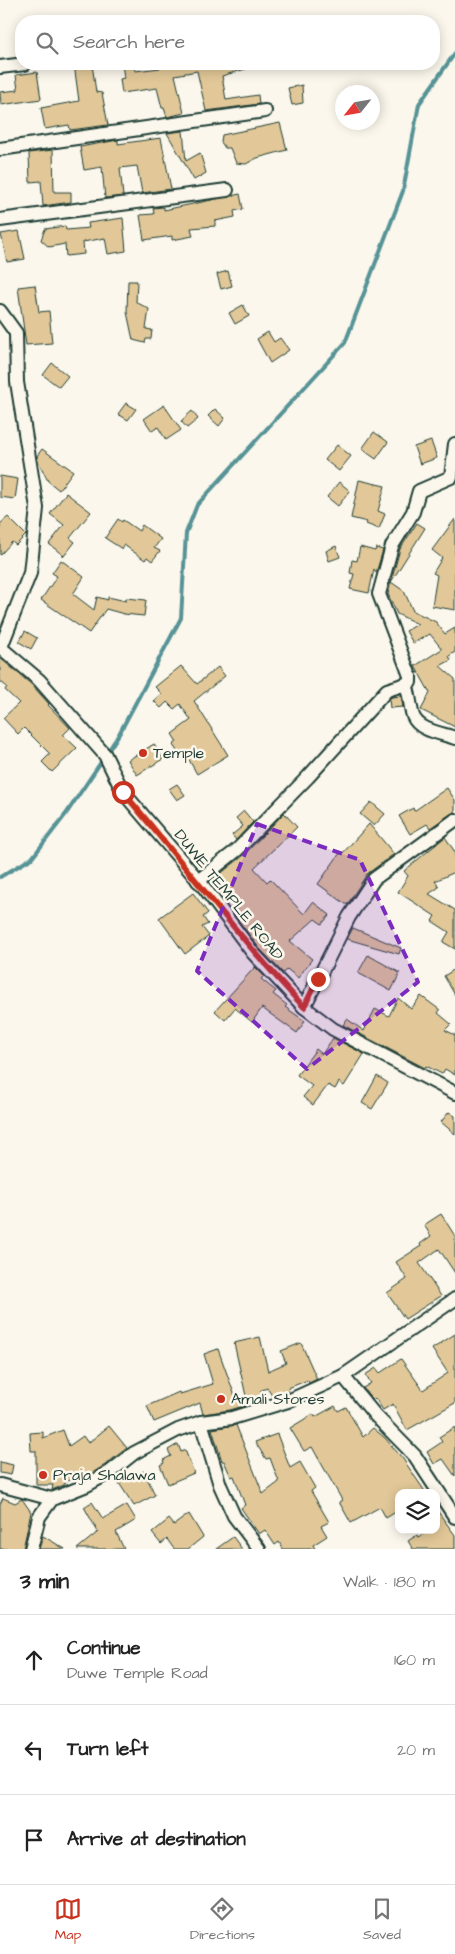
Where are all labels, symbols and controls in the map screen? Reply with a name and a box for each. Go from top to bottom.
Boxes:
search box [15,15,440,70]
icon: search [33,29,61,57]
text: Search here [73,29,185,56]
north arrow [335,85,380,130]
place label: Temple [153,742,205,764]
marker: Temple [137,747,149,759]
route start [112,781,135,804]
street label: DUWE TEMPLE ROAD [169,825,289,965]
route end [307,968,330,991]
place label: Amali Stores [231,1388,324,1410]
marker: Amali Stores [215,1393,227,1405]
place label: Praja Shalawa [53,1464,156,1486]
marker: Praja Shalawa [37,1469,49,1481]
map controls [395,1489,440,1534]
button: layers [395,1489,440,1534]
text: 3 min [20,1567,69,1596]
text: Walk · 180 m [343,1571,435,1593]
text: Continue [67,1635,141,1662]
icon: ahead [20,1646,48,1674]
text: 160 m [394,1649,435,1671]
text: Duwe Temple Road [67,1662,208,1684]
icon: left [20,1736,48,1764]
text: Turn left [67,1736,148,1763]
text: 20 m [397,1739,435,1761]
icon: arrive [20,1826,48,1854]
text: Arrive at destination [67,1826,246,1853]
tab: Map [54,1895,82,1945]
tab: Directions [190,1895,255,1945]
tab: Saved [363,1895,401,1945]

